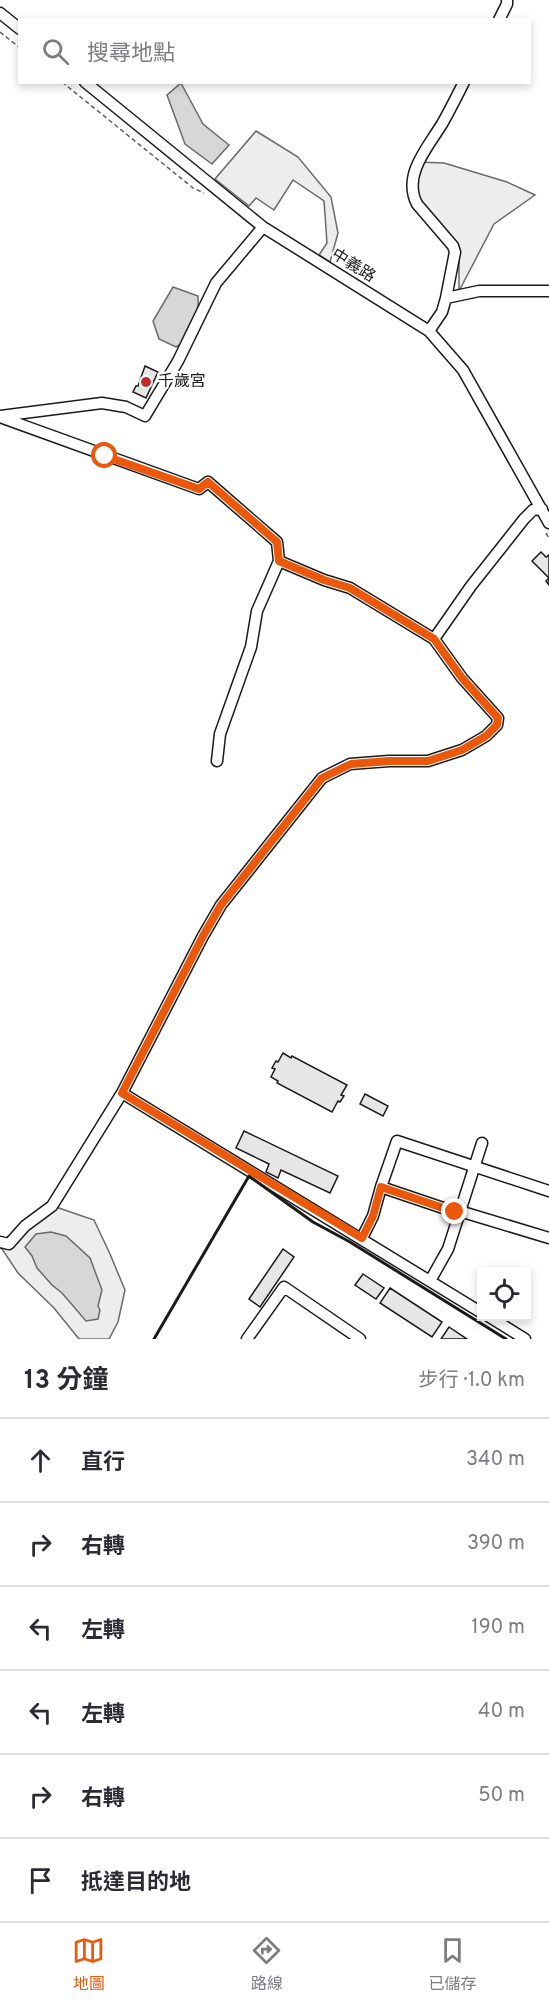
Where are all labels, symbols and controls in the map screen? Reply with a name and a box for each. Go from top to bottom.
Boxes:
search box [18,18,531,84]
icon: search [39,35,72,68]
text: 搜尋地點 [87,41,175,68]
street label: 中義路 [327,245,379,287]
place label: 千歲宮 [158,372,206,392]
marker: 千歲宮 [139,375,153,389]
route start [91,442,117,468]
route end [441,1198,467,1224]
map controls [477,1267,531,1321]
button: locate [477,1267,531,1321]
text: 13 分鐘 [24,1365,109,1398]
text: 步行 · 1.0 km [419,1368,525,1394]
icon: ahead [24,1444,57,1477]
text: 340 m [466,1447,525,1473]
text: 直行 [81,1450,125,1477]
icon: right [24,1528,57,1561]
text: 390 m [467,1531,525,1557]
text: 右轉 [81,1534,125,1561]
icon: left [24,1612,57,1645]
text: 190 m [471,1615,525,1641]
text: 左轉 [81,1618,125,1645]
icon: left [24,1696,57,1729]
text: 40 m [478,1699,525,1725]
text: 左轉 [81,1702,125,1729]
icon: right [24,1780,57,1813]
text: 50 m [478,1783,525,1809]
text: 右轉 [81,1786,125,1813]
icon: arrive [24,1864,57,1897]
text: 抵達目的地 [81,1870,191,1897]
tab: 地圖 [72,1934,105,1995]
tab: 路線 [250,1934,283,1995]
tab: 已儲存 [428,1934,476,1995]

